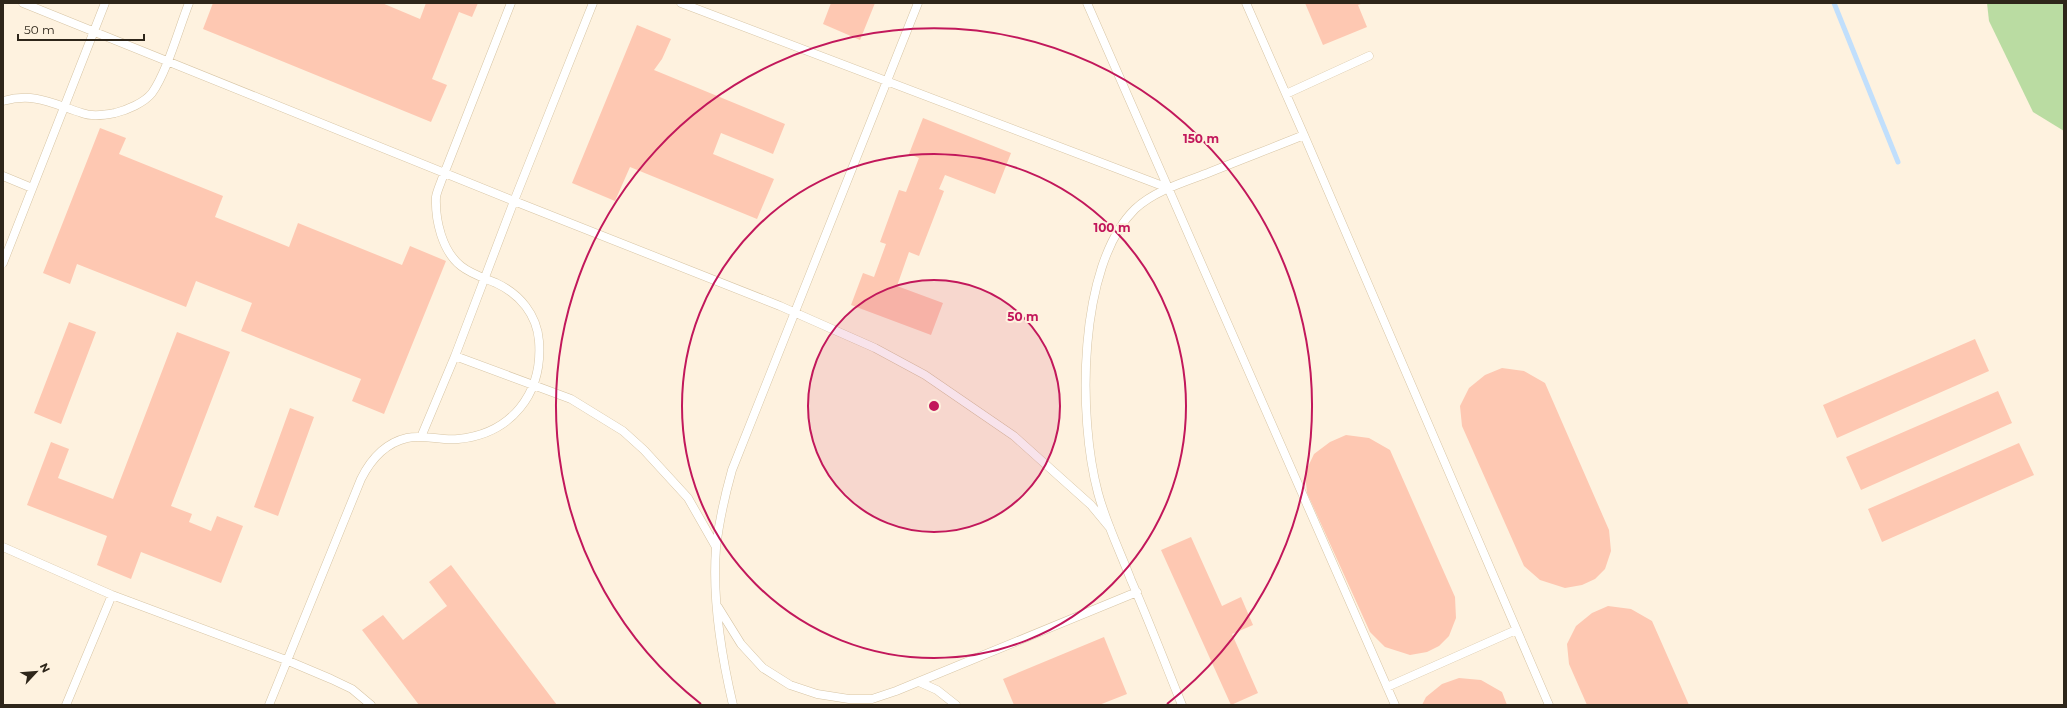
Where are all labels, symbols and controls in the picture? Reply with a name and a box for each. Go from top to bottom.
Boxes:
scale bar [18,16,144,42]
text: 50 m [24,22,55,37]
text: 150 m [1183,131,1219,146]
text: 100 m [1094,220,1130,235]
text: 50 m [1007,309,1039,324]
centre of rings [927,399,941,413]
north arrow [16,652,56,692]
text: N [37,661,53,675]

